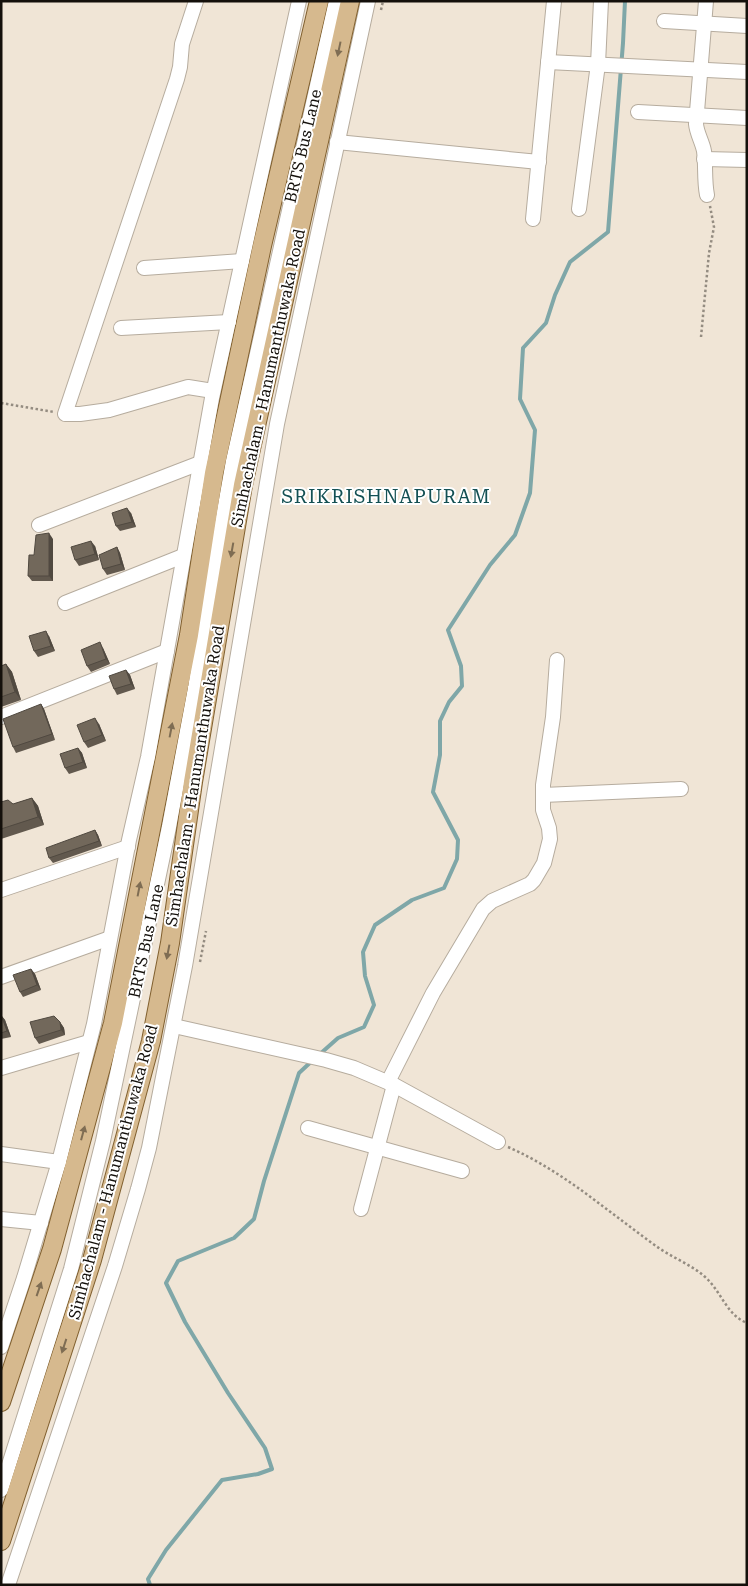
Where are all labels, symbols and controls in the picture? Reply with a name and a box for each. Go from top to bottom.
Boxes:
one-way arrow [335,41,343,56]
street label: BRTS Bus Lane [281,87,325,205]
street label: Simhachalam - Hanumanthuwaka Road [227,227,309,529]
district label: SRIKRISHNAPURAM [281,485,491,508]
one-way arrow [227,542,235,558]
street label: Simhachalam - Hanumanthuwaka Road [162,624,228,928]
one-way arrow [167,722,175,737]
street label: BRTS Bus Lane [125,882,167,1000]
one-way arrow [135,882,143,897]
one-way arrow [164,945,172,960]
street label: Simhachalam - Hanumanthuwaka Road [64,1022,162,1322]
one-way arrow [79,1125,87,1140]
one-way arrow [35,1281,43,1296]
one-way arrow [60,1339,68,1354]

